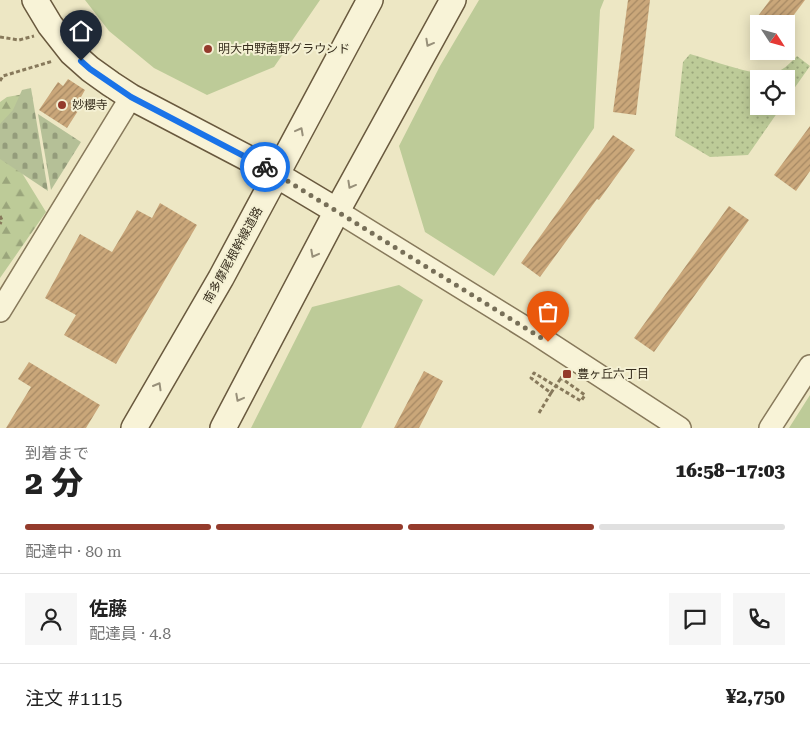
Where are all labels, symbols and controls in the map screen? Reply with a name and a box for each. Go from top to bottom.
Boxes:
pin [60,10,102,61]
north arrow [750,15,795,60]
map controls [750,15,795,115]
icon: home [67,17,95,45]
one-way arrow [426,37,436,46]
place label: 明大中野南野グラウンド [218,42,350,56]
marker: 明大中野南野グラウンド [202,43,214,55]
button: locate [750,70,795,115]
place label: 妙櫻寺 [72,98,108,112]
marker: 妙櫻寺 [56,99,68,111]
one-way arrow [294,127,304,136]
courier [240,142,290,192]
icon: bike [251,153,279,181]
one-way arrow [348,180,358,189]
street label: 南多摩尾根幹線道路 [201,204,265,306]
one-way arrow [311,249,321,258]
pin [527,291,569,342]
icon: bag [534,298,562,326]
place label: 豊ヶ丘六丁目 [577,367,649,381]
marker: 豊ヶ丘六丁目 [561,368,573,380]
one-way arrow [152,382,162,391]
one-way arrow [235,393,245,402]
text: 到着まで [25,444,89,463]
text: 16:58–17:03 [676,459,785,482]
text: 2 分 [25,464,83,502]
text: 配達中 · 80 m [25,542,122,561]
button: person [25,593,77,645]
button: chat [669,593,721,645]
button: phone [733,593,785,645]
text: 佐藤 [89,597,127,620]
text: 配達員 · 4.8 [89,624,171,643]
text: ¥2,750 [726,685,785,708]
text: 注文 #1115 [25,687,122,710]

